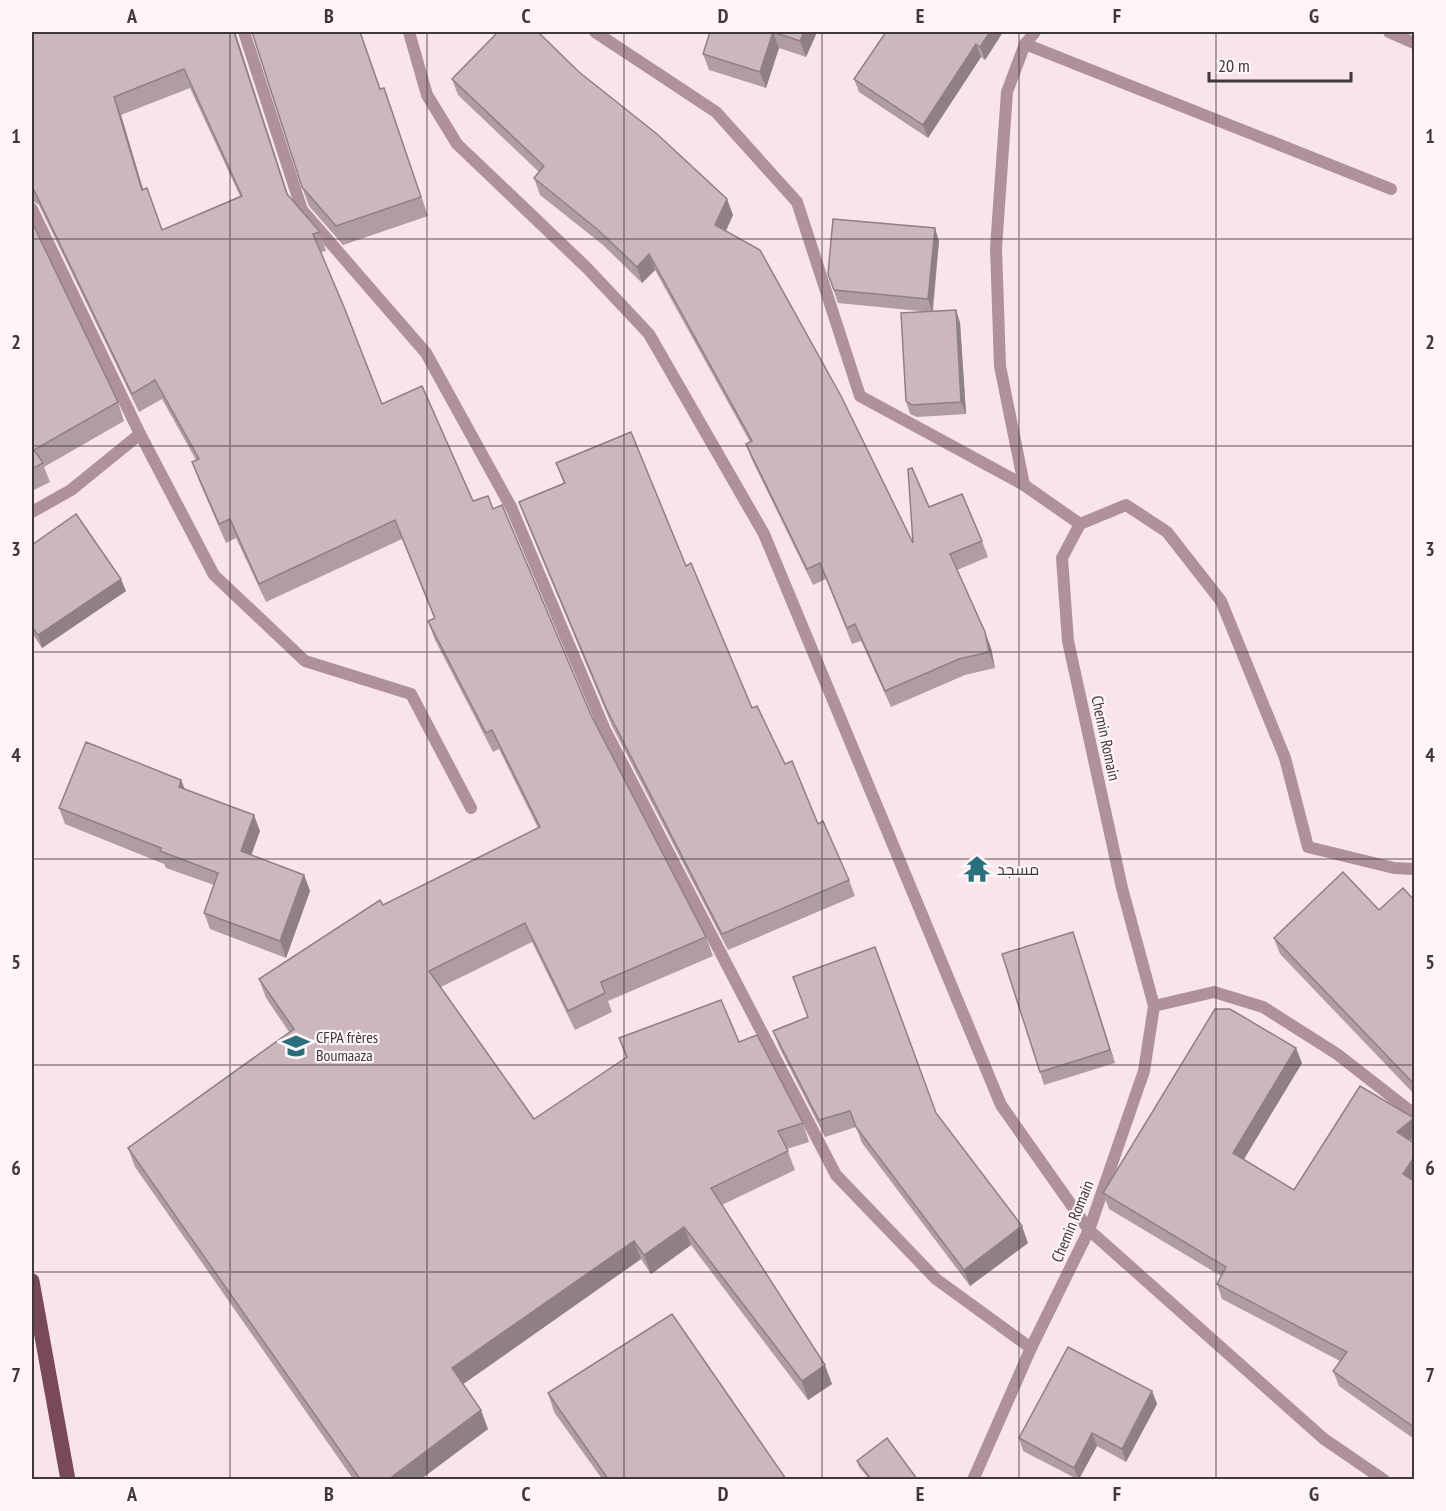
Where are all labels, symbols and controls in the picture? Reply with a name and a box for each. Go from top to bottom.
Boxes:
text: A [126,3,138,29]
text: B [324,3,334,29]
text: C [521,3,531,29]
text: D [718,3,729,29]
text: E [916,3,924,29]
text: F [1113,3,1121,29]
text: G [1309,3,1319,29]
scale bar [1209,45,1352,83]
text: 20 m [1218,54,1250,77]
text: 1 [11,123,21,149]
text: 1 [1425,123,1435,149]
text: 2 [11,329,21,355]
text: 2 [1425,329,1435,355]
text: 3 [11,536,21,562]
text: 3 [1425,536,1435,562]
street label: Chemin Romain [1087,694,1125,782]
text: 4 [11,742,21,768]
text: 4 [1425,742,1435,768]
temple icon: مسجد [962,854,992,884]
place label: مسجد [997,859,1039,879]
text: 5 [11,949,21,975]
text: 5 [1425,949,1435,975]
place label: CFPA frères Boumaaza [316,1027,378,1065]
school or university icon: CFPA frères Boumaaza [281,1031,311,1061]
text: 6 [11,1155,21,1181]
text: 6 [1425,1155,1435,1181]
street label: Chemin Romain [1047,1177,1097,1265]
text: 7 [11,1362,21,1388]
text: 7 [1425,1362,1435,1388]
text: A [126,1481,138,1507]
text: B [324,1481,334,1507]
text: C [521,1481,531,1507]
text: D [718,1481,729,1507]
text: E [916,1481,924,1507]
text: F [1113,1481,1121,1507]
text: G [1309,1481,1319,1507]

